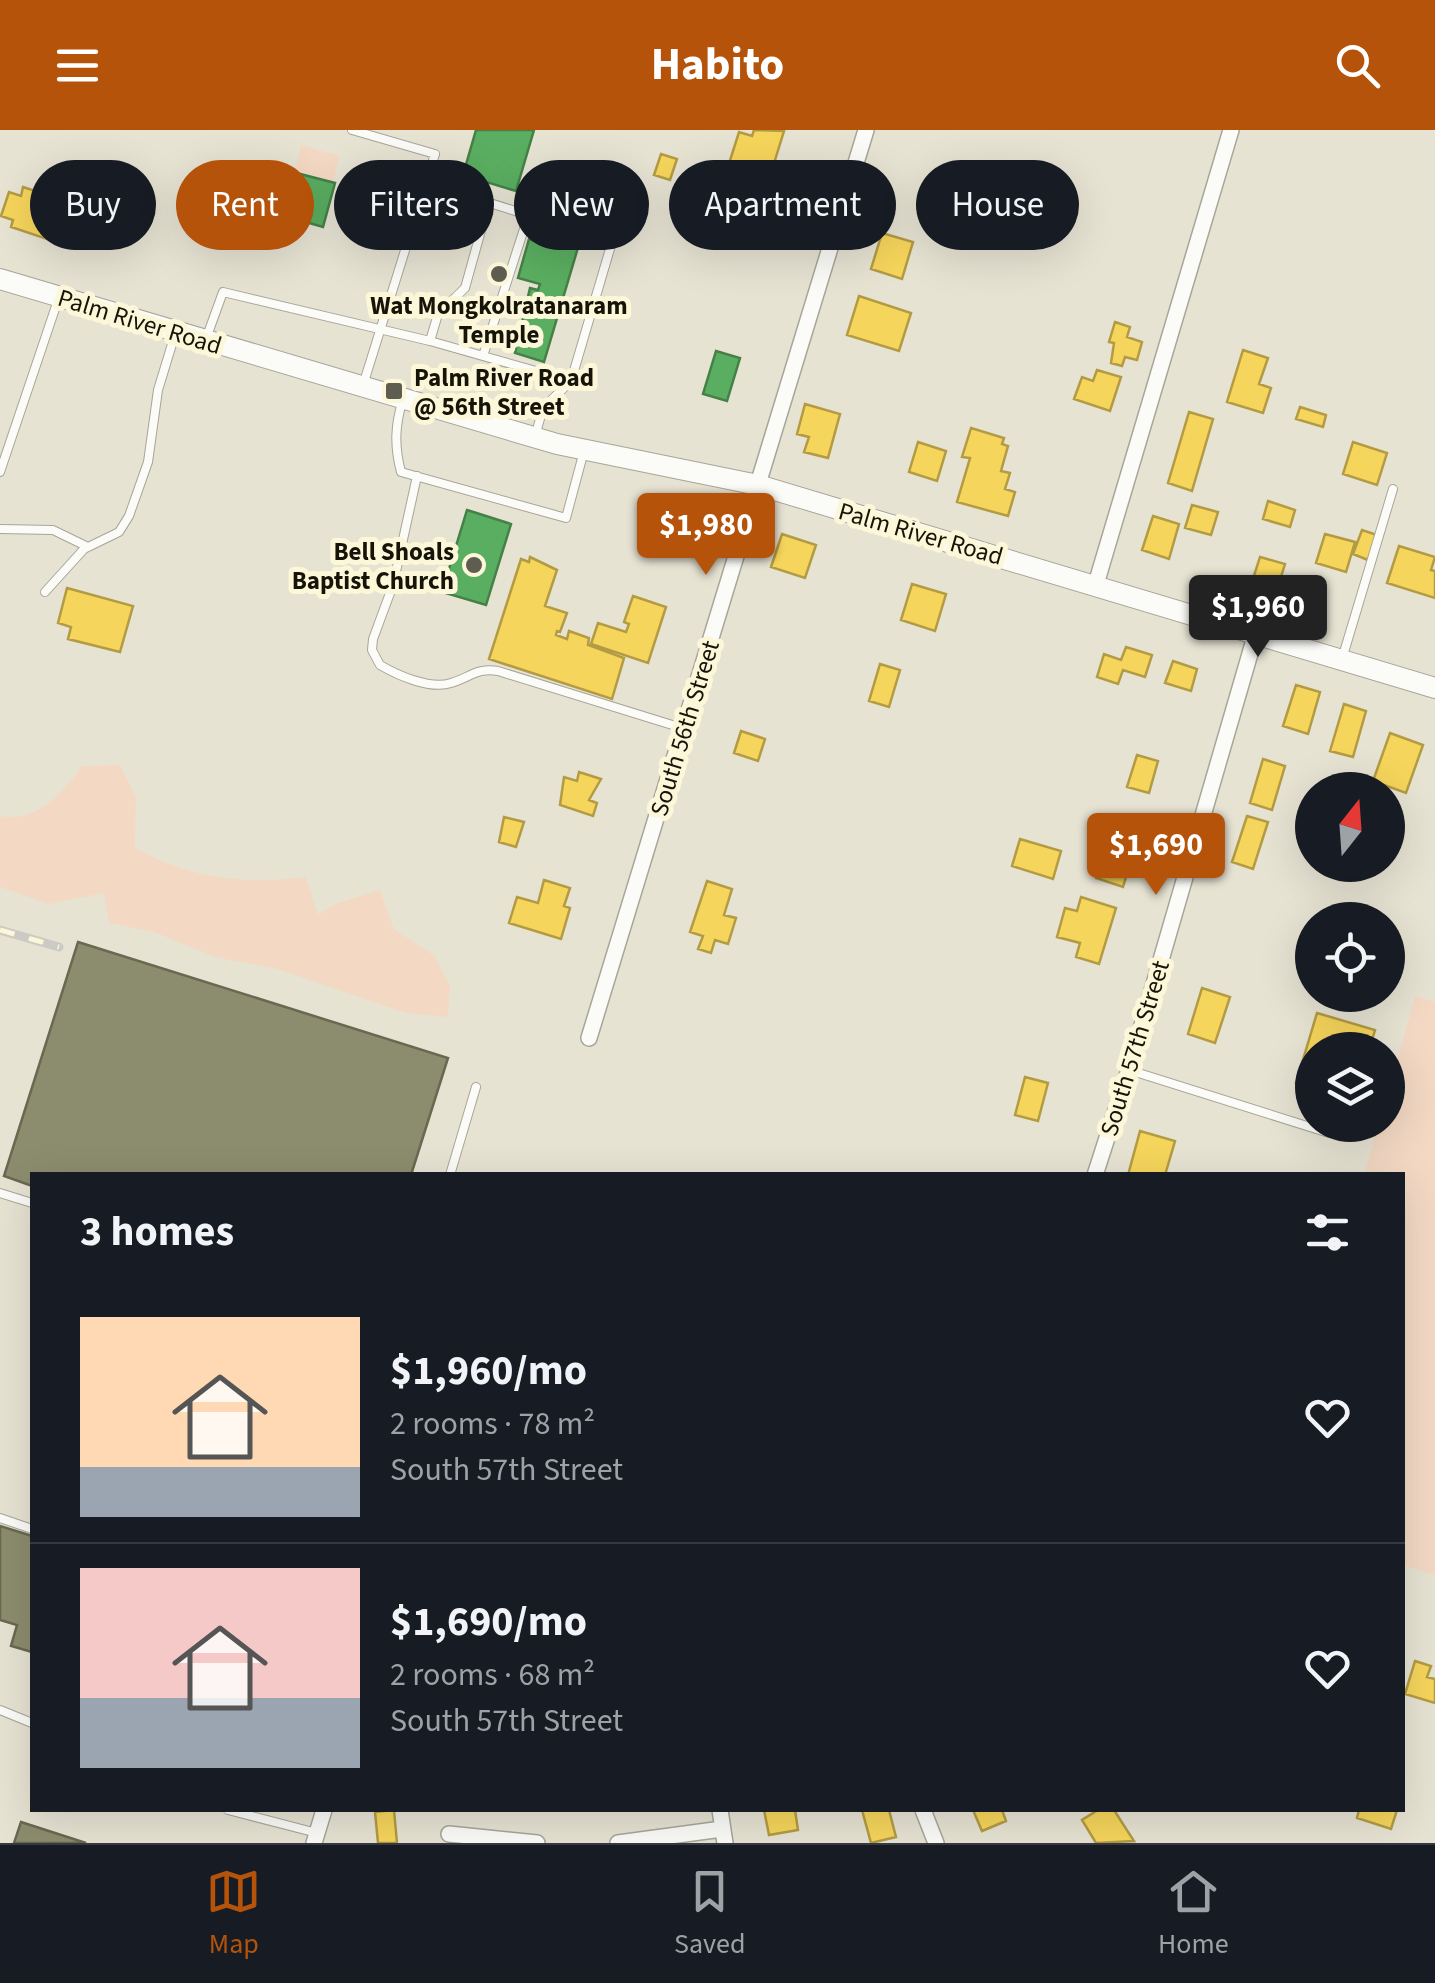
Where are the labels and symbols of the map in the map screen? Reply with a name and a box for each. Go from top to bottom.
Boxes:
marker: Wat Mongkolratanaram Temple [488,263,510,285]
street label: Palm River Road [53,280,226,364]
place label: Wat Mongkolratanaram Temple [370,288,628,353]
place label: Palm River Road @ 56th Street [414,360,594,425]
marker: Palm River Road @ 56th Street [383,380,405,402]
pin: $1,980 [625,493,787,578]
street label: Palm River Road [834,493,1007,575]
place label: Bell Shoals Baptist Church [292,534,454,599]
marker: Bell Shoals Baptist Church [463,554,485,576]
pin: $1,960 [1177,575,1339,660]
street label: South 56th Street [641,635,729,821]
north arrow [1295,772,1405,882]
pin: $1,690 [1075,813,1237,898]
street label: South 57th Street [1091,955,1179,1141]

